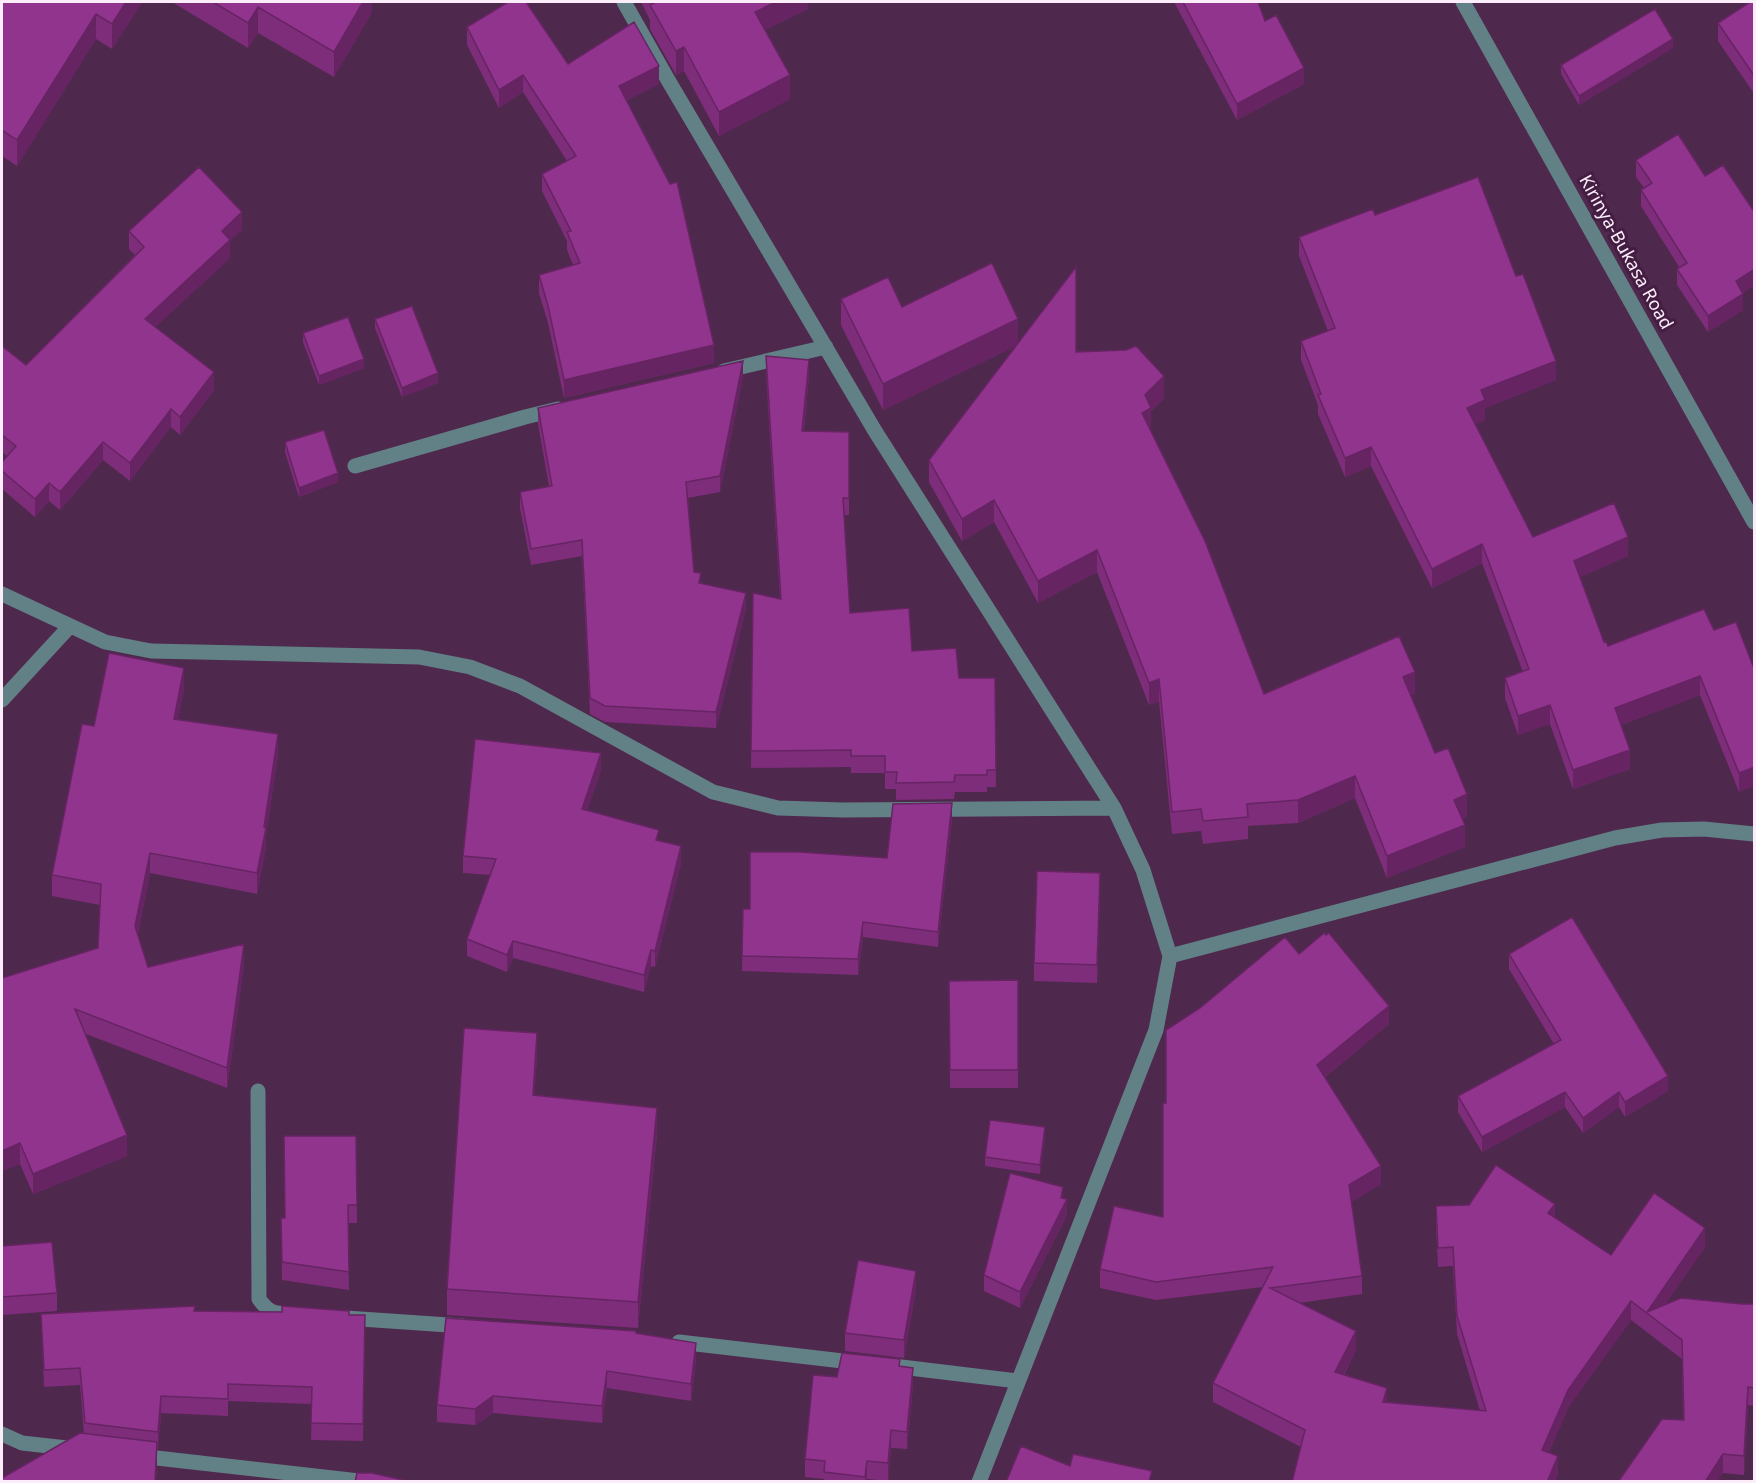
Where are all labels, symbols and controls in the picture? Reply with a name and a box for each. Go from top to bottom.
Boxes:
street label: Kirinya-Bukasa Road [1574,170,1679,333]

